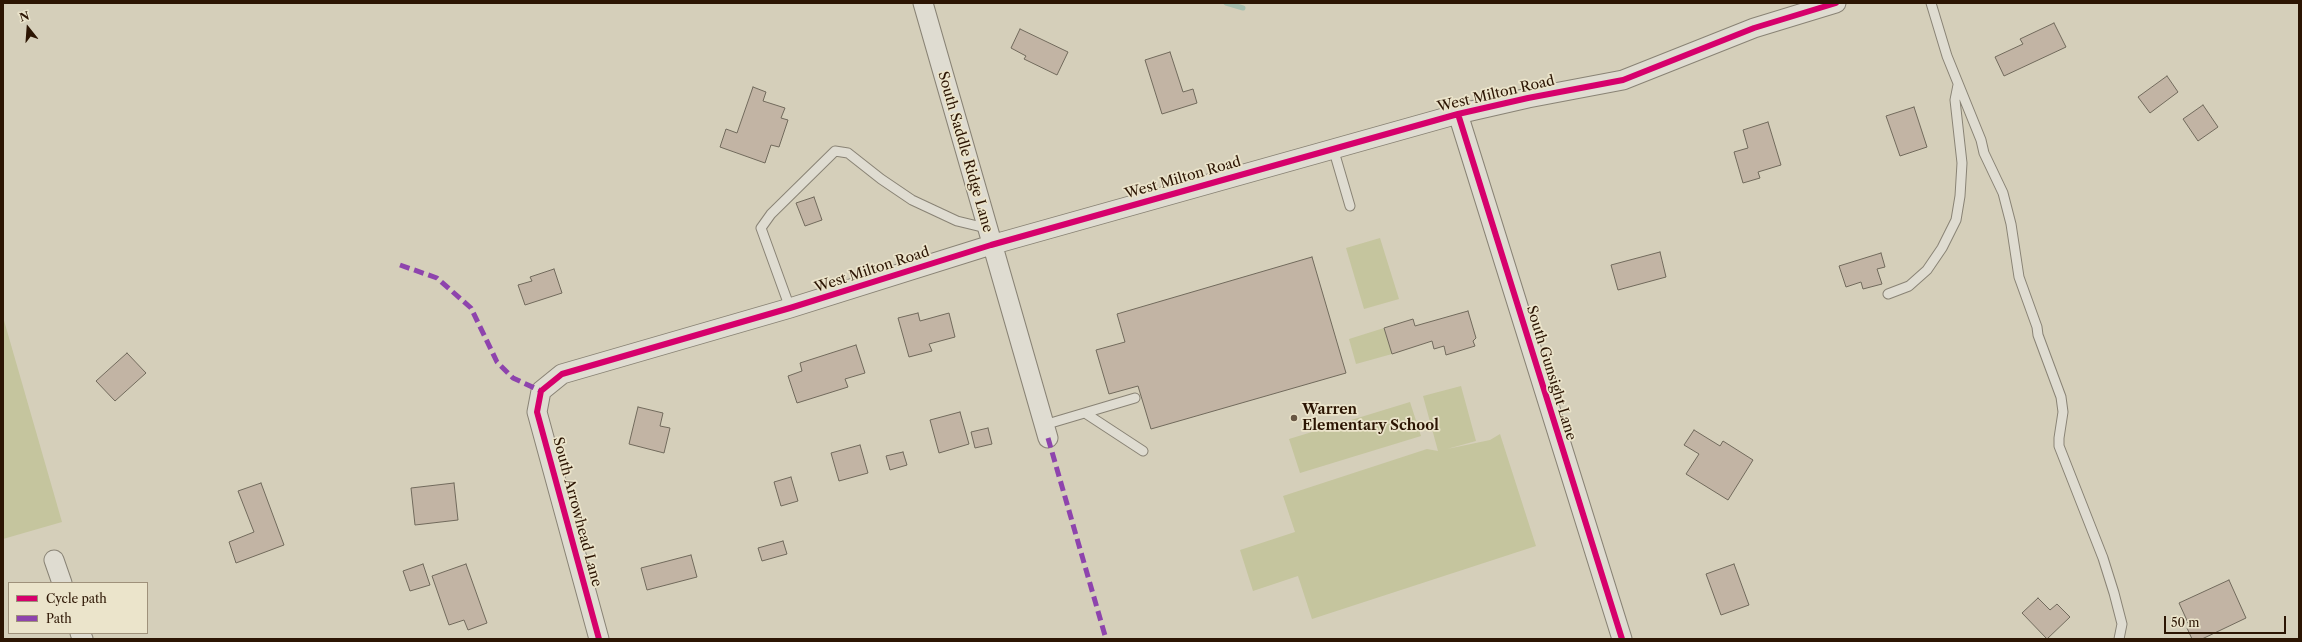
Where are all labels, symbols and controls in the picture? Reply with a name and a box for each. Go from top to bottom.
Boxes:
north arrow [8,8,48,48]
text: N [18,8,31,25]
street label: South Saddle Ridge Lane [934,70,996,234]
street label: West Milton Road [1436,72,1556,116]
street label: West Milton Road [1123,153,1243,203]
street label: West Milton Road [812,243,932,297]
street label: South Gunsight Lane [1522,304,1580,442]
place label: Warren Elementary School [1302,402,1439,434]
marker: Warren Elementary School [1289,413,1299,423]
street label: South Arrowhead Lane [549,435,605,589]
legend [8,582,148,634]
text: Cycle path [46,591,107,606]
scale bar [2166,608,2288,634]
text: Path [46,611,72,626]
text: 50 m [2171,615,2200,630]

